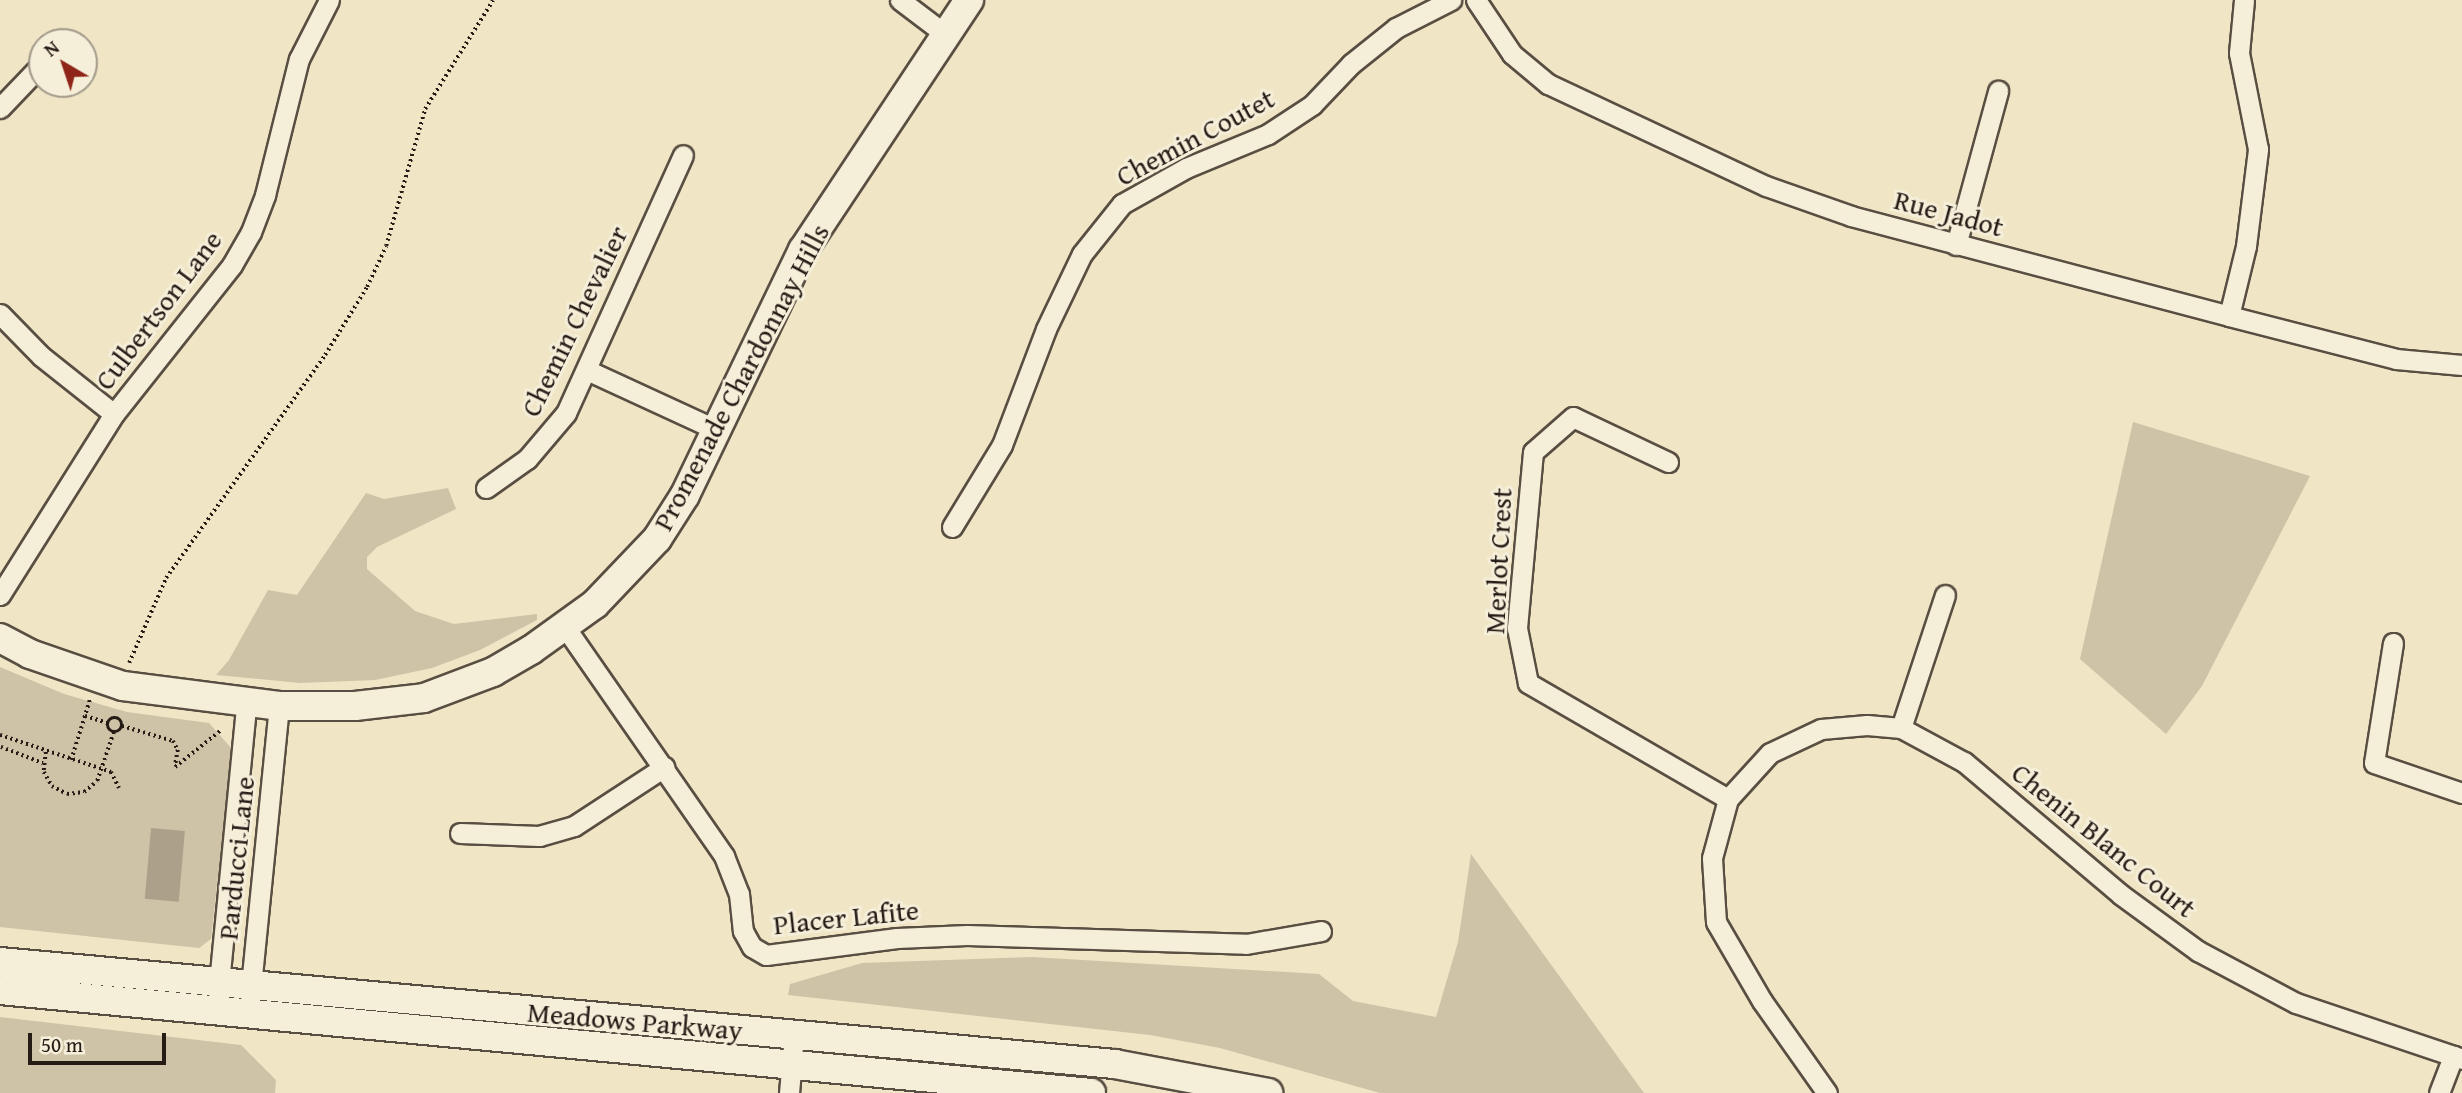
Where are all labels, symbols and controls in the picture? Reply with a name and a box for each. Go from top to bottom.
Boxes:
north arrow [28,28,98,98]
text: N [37,33,65,63]
street label: Chemin Coutet [1110,81,1280,193]
street label: Rue Jadot [1891,182,2007,244]
street label: Promenade Chardonnay Hills [646,218,836,536]
street label: Chemin Chevalier [513,220,635,422]
street label: Culbertson Lane [87,224,229,396]
street label: Merlot Crest [1477,487,1519,635]
street label: Chenin Blanc Court [2005,756,2203,924]
street label: Parducci Lane [211,775,261,941]
street label: Placer Lafite [772,893,920,941]
street label: Meadows Parkway [526,995,744,1047]
scale bar [32,1020,170,1064]
text: 50 m [41,1029,83,1060]

